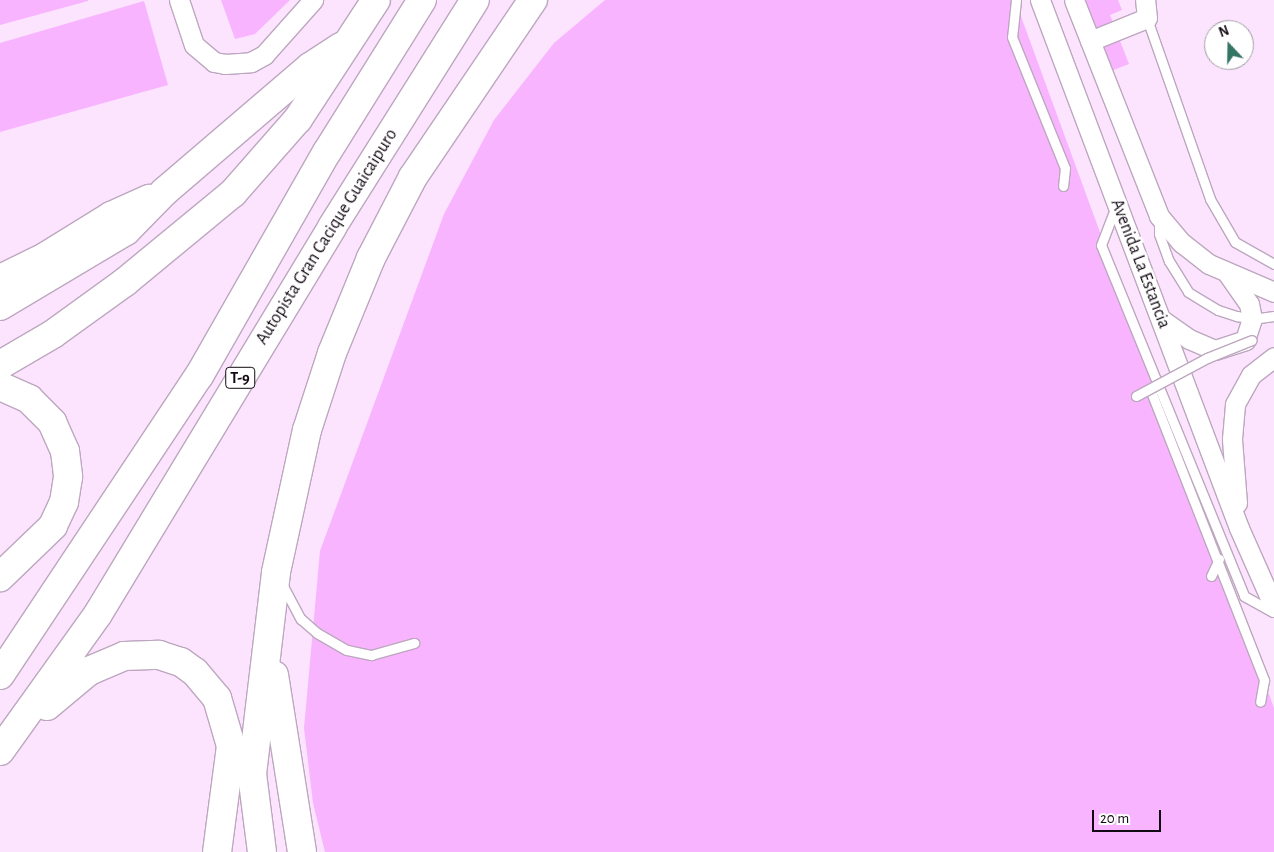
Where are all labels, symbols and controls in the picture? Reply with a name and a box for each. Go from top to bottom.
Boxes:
north arrow [1204,20,1254,70]
text: N [1217,24,1231,40]
street label: Autopista Gran Cacique Guaicaipuro [252,125,402,349]
street label: Avenida La Estancia [1105,196,1175,332]
road number: T-9 [225,364,255,392]
scale bar [1094,800,1163,832]
text: 20 m [1100,811,1129,826]

